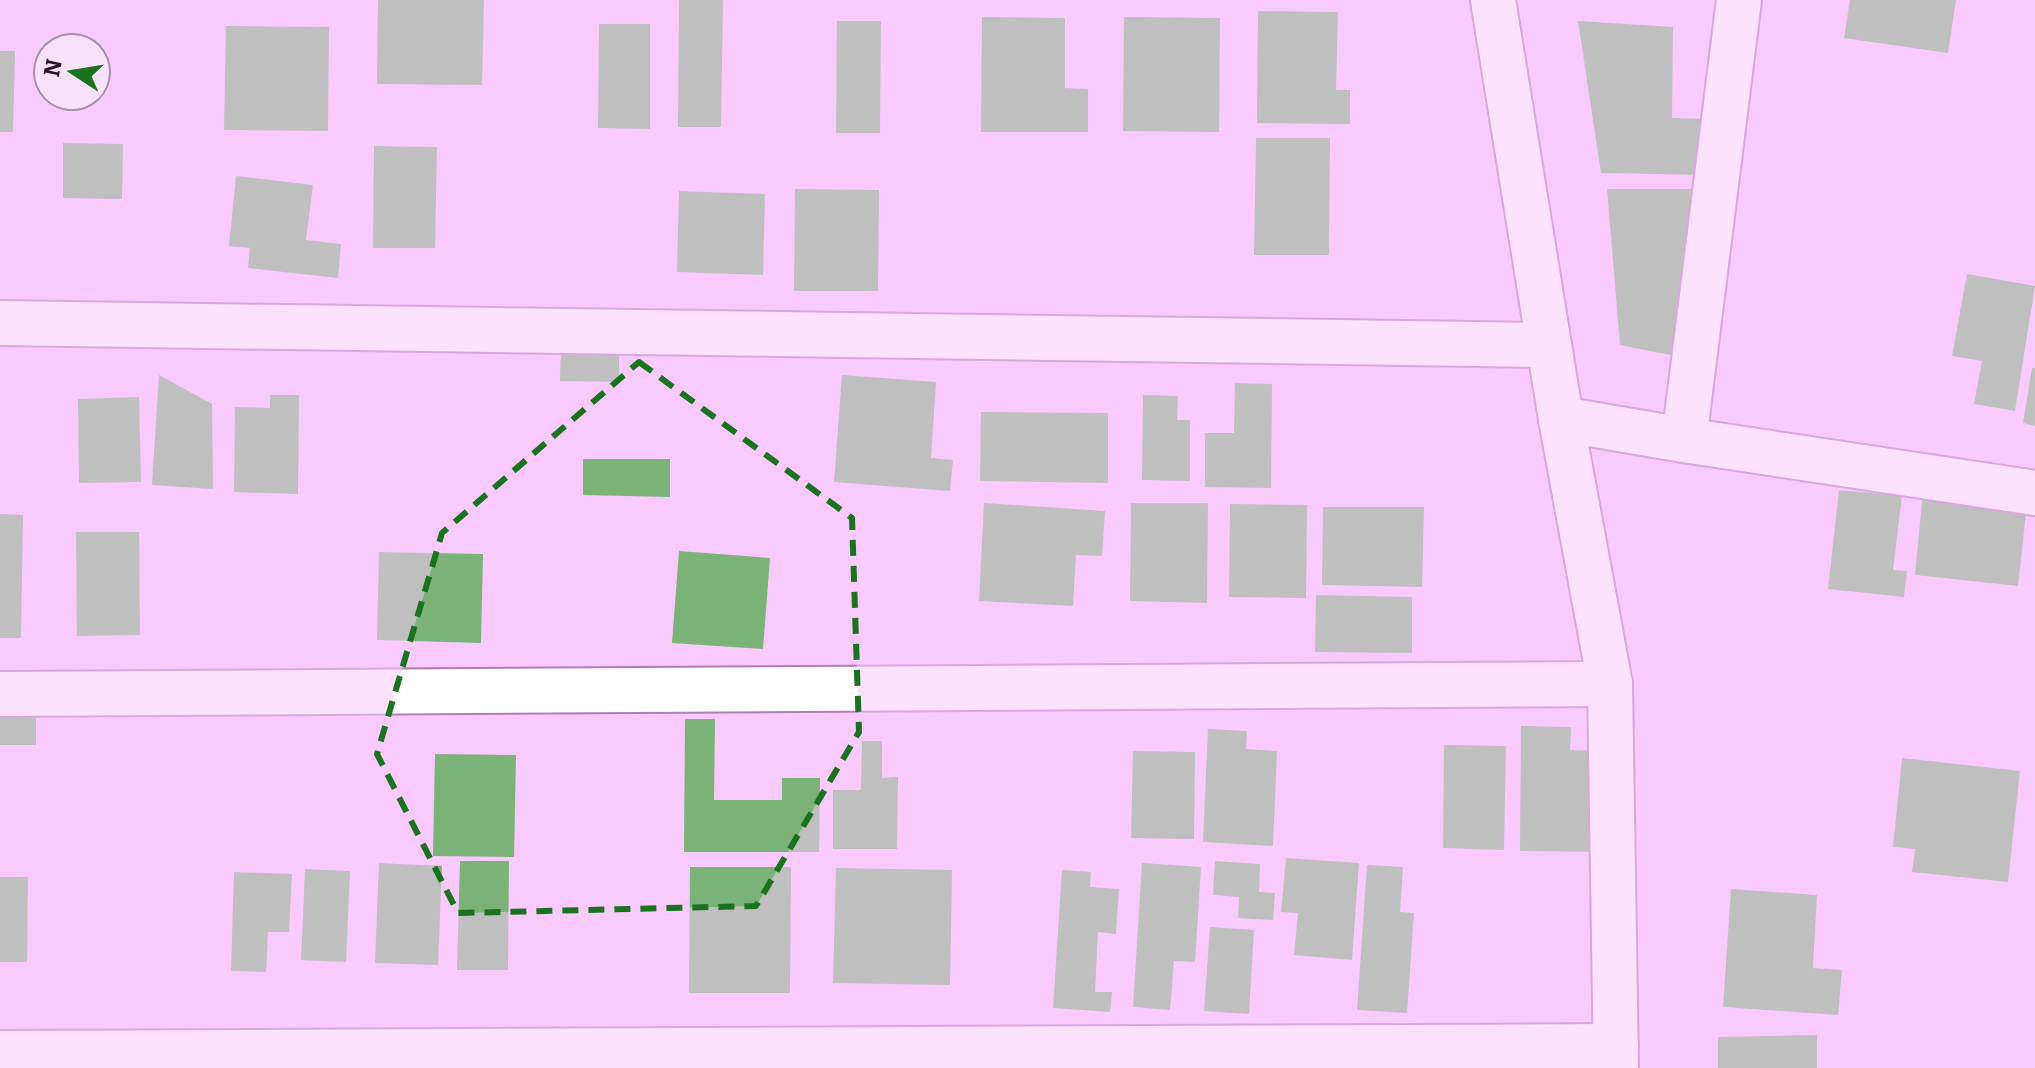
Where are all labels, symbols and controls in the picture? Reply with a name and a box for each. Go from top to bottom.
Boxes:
north arrow [32,32,112,112]
text: N [38,57,68,79]

